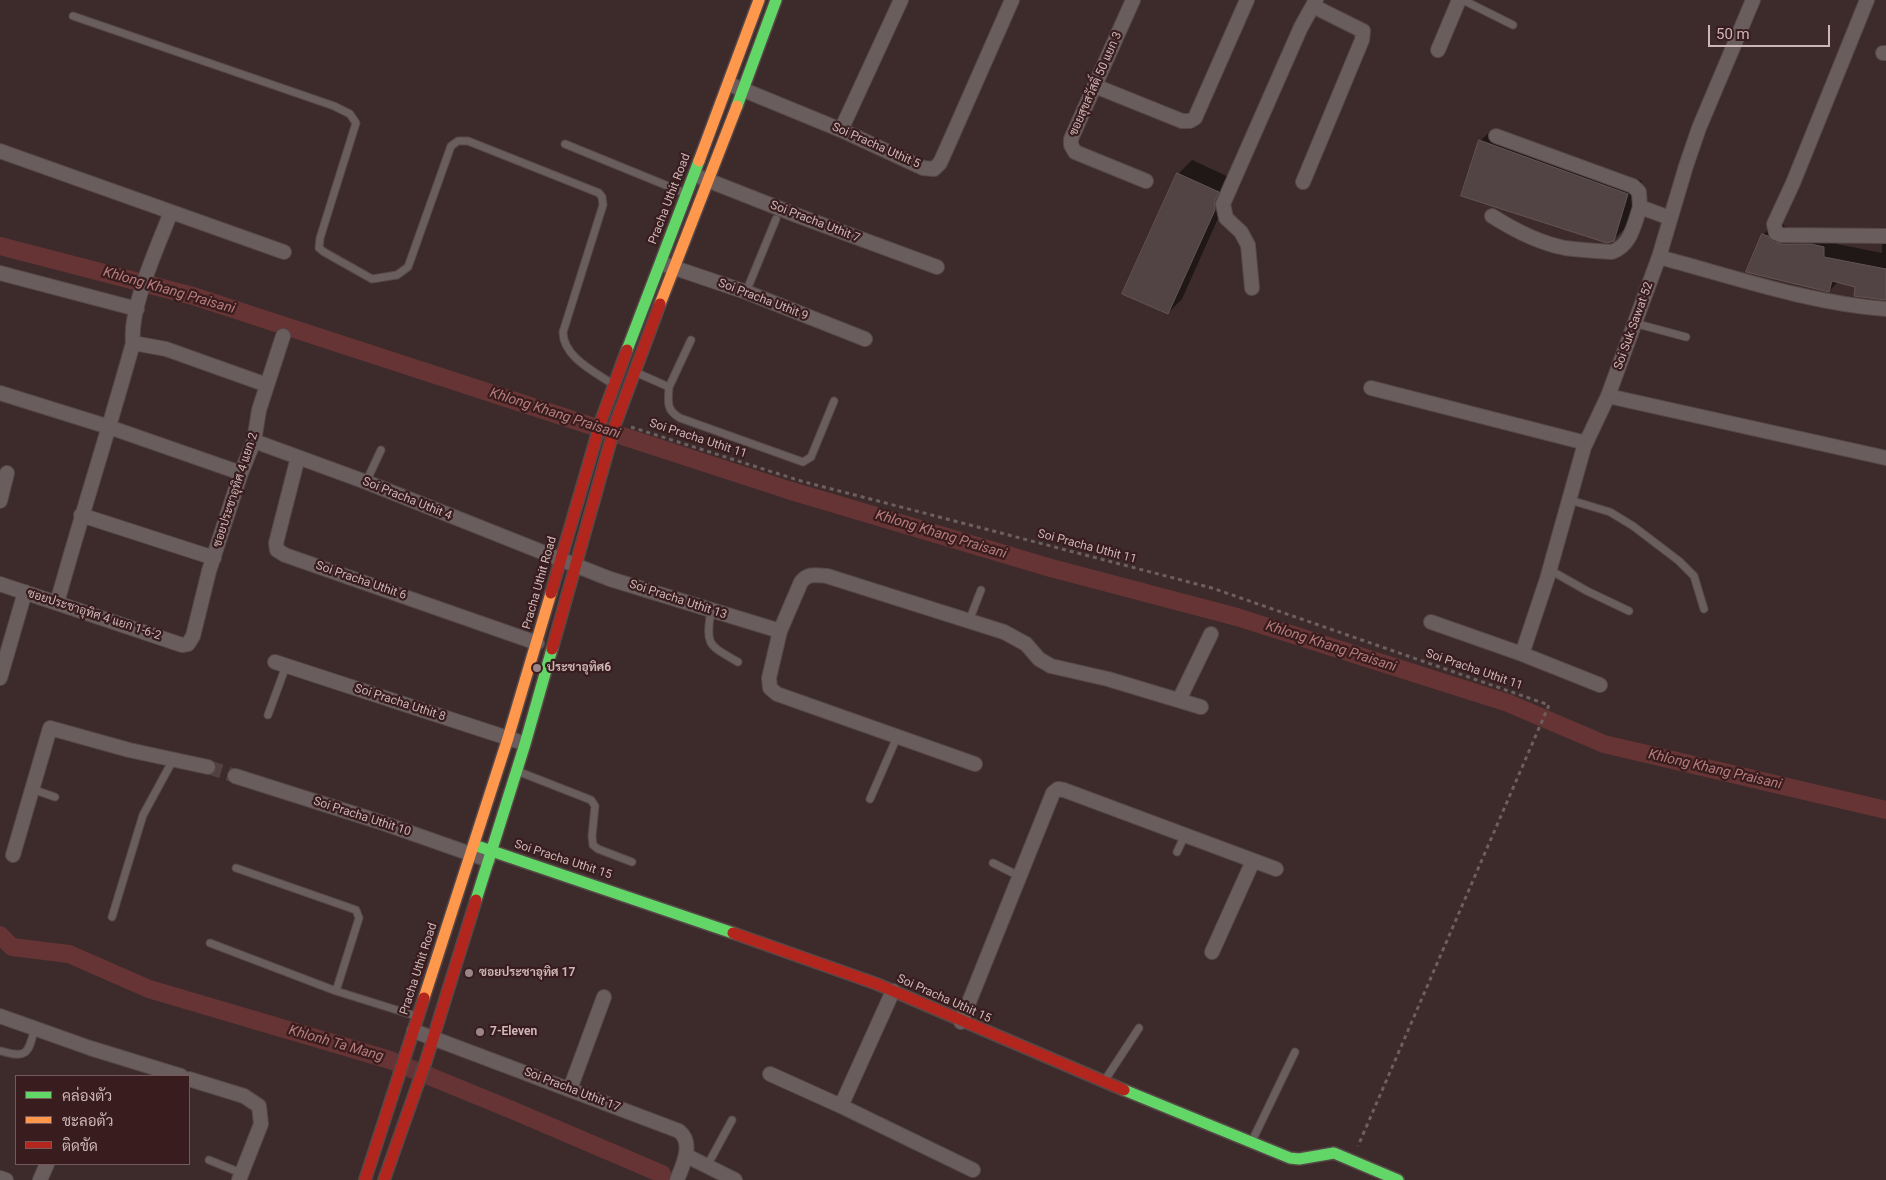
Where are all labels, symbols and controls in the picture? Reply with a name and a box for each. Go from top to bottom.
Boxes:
scale bar [1711,15,1834,47]
text: 50 m [1716,25,1750,43]
street label: ฃอยสุขสวัสดิ์ 50 แยก 3 [1067,30,1125,138]
street label: Soi Pracha Uthit 5 [830,120,922,172]
street label: Pracha Uthit Road [646,152,694,246]
street label: Soi Pracha Uthit 7 [768,198,862,246]
water label: Khlong Khang Praisani [101,264,237,318]
street label: Soi Pracha Uthit 9 [716,276,810,324]
street label: Soi Suk Sawat 52 [1611,280,1657,372]
water label: Khlong Khang Praisani [488,385,622,443]
street label: Soi Pracha Uthit 11 [647,416,749,462]
street label: ซอยประชาอุทิศ 4 แยก 2 [211,431,261,549]
street label: Soi Pracha Uthit 4 [360,475,454,523]
water label: Khlong Khang Praisani [873,507,1009,563]
street label: Soi Pracha Uthit 11 [1036,527,1138,567]
street label: Pracha Uthit Road [520,535,560,631]
street label: Soi Pracha Uthit 6 [314,559,408,603]
street label: Soi Pracha Uthit 13 [627,577,729,623]
street label: ซอยประชาอุทิศ 4 แยก 1-6-2 [25,587,163,643]
water label: Khlong Khang Praisani [1264,618,1398,676]
street label: Soi Pracha Uthit 11 [1424,647,1524,693]
place label: ประชาอุทิศ6 [547,661,611,675]
marker: ประชาอุทิศ6 [531,662,543,674]
street label: Soi Pracha Uthit 8 [353,681,447,725]
water label: Khlong Khang Praisani [1647,746,1783,794]
street label: Soi Pracha Uthit 10 [311,794,413,840]
street label: Soi Pracha Uthit 15 [512,837,614,883]
street label: Pracha Uthit Road [397,921,441,1017]
place label: ซอยประชาอุทิศ 17 [479,966,575,980]
marker: ซอยประชาอุทิศ 17 [463,967,475,979]
street label: Soi Pracha Uthit 15 [895,972,993,1026]
water label: Khlonh Ta Mang [287,1022,385,1066]
place label: 7-Eleven [490,1025,537,1039]
marker: 7-Eleven [474,1026,486,1038]
street label: Soi Pracha Uthit 17 [522,1065,622,1115]
legend [15,1075,190,1165]
text: คล่องตัว [62,1087,112,1105]
text: ชะลอตัว [62,1112,113,1130]
text: ติดขัด [62,1137,98,1155]

